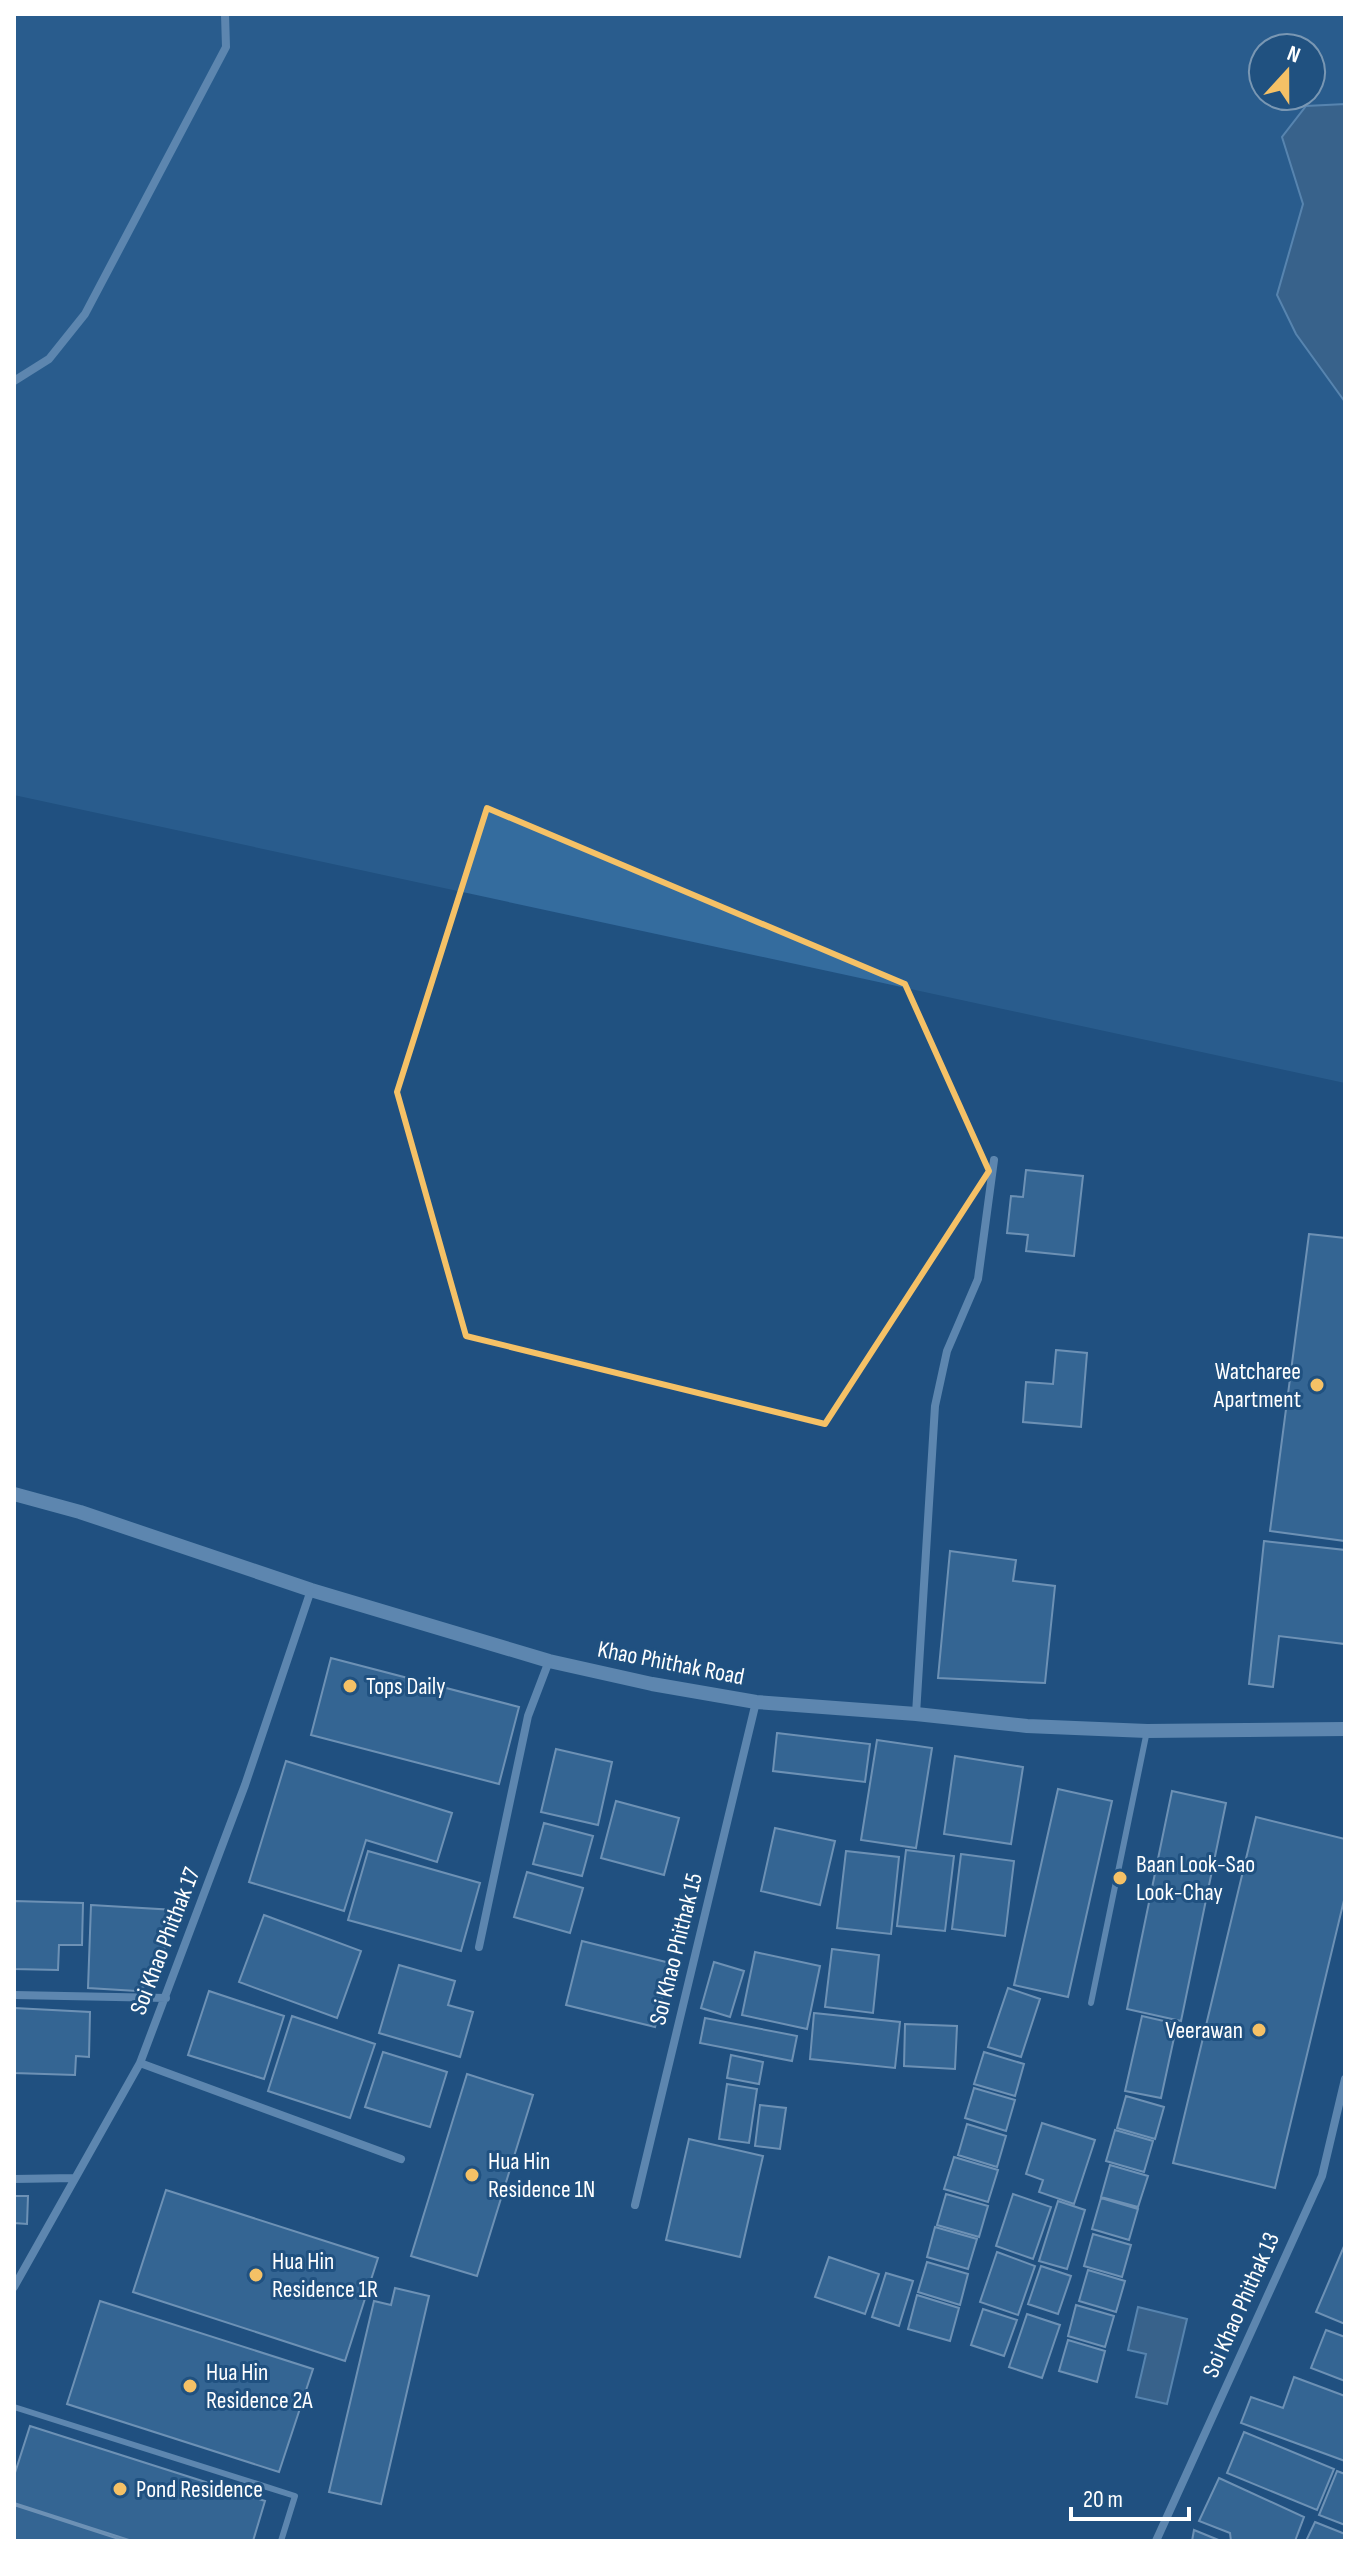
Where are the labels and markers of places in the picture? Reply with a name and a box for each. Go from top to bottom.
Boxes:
place label: Watcharee Apartment [1213,1357,1301,1414]
marker: Watcharee Apartment [1308,1376,1326,1394]
place label: Tops Daily [366,1672,446,1701]
marker: Tops Daily [341,1677,359,1695]
place label: Baan Look-Sao Look-Chay [1136,1850,1255,1907]
marker: Baan Look-Sao Look-Chay [1111,1869,1129,1887]
place label: Veerawan [1165,2016,1243,2045]
marker: Veerawan [1250,2021,1268,2039]
place label: Hua Hin Residence 1N [488,2147,595,2204]
marker: Hua Hin Residence 1N [463,2166,481,2184]
place label: Hua Hin Residence 1R [272,2247,378,2304]
marker: Hua Hin Residence 1R [247,2266,265,2284]
place label: Hua Hin Residence 2A [206,2358,313,2415]
marker: Hua Hin Residence 2A [181,2377,199,2395]
place label: Pond Residence [136,2475,263,2504]
marker: Pond Residence [111,2480,129,2498]

